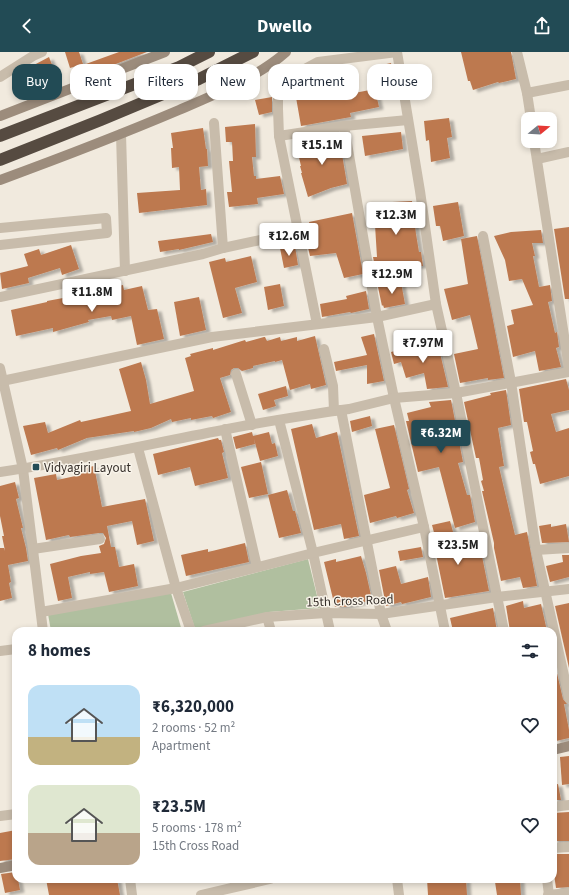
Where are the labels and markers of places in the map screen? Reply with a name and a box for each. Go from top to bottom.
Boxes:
pin: ₹15.1M [289,132,355,166]
pin: ₹12.3M [363,202,429,236]
pin: ₹12.6M [256,223,322,257]
pin: ₹12.9M [359,261,425,295]
pin: ₹11.8M [59,279,125,313]
pin: ₹7.97M [390,330,456,364]
pin: ₹6.32M [408,420,474,454]
place label: Vidyagiri Layout [44,459,132,477]
marker: Vidyagiri Layout [31,462,41,472]
pin: ₹23.5M [425,532,491,566]

